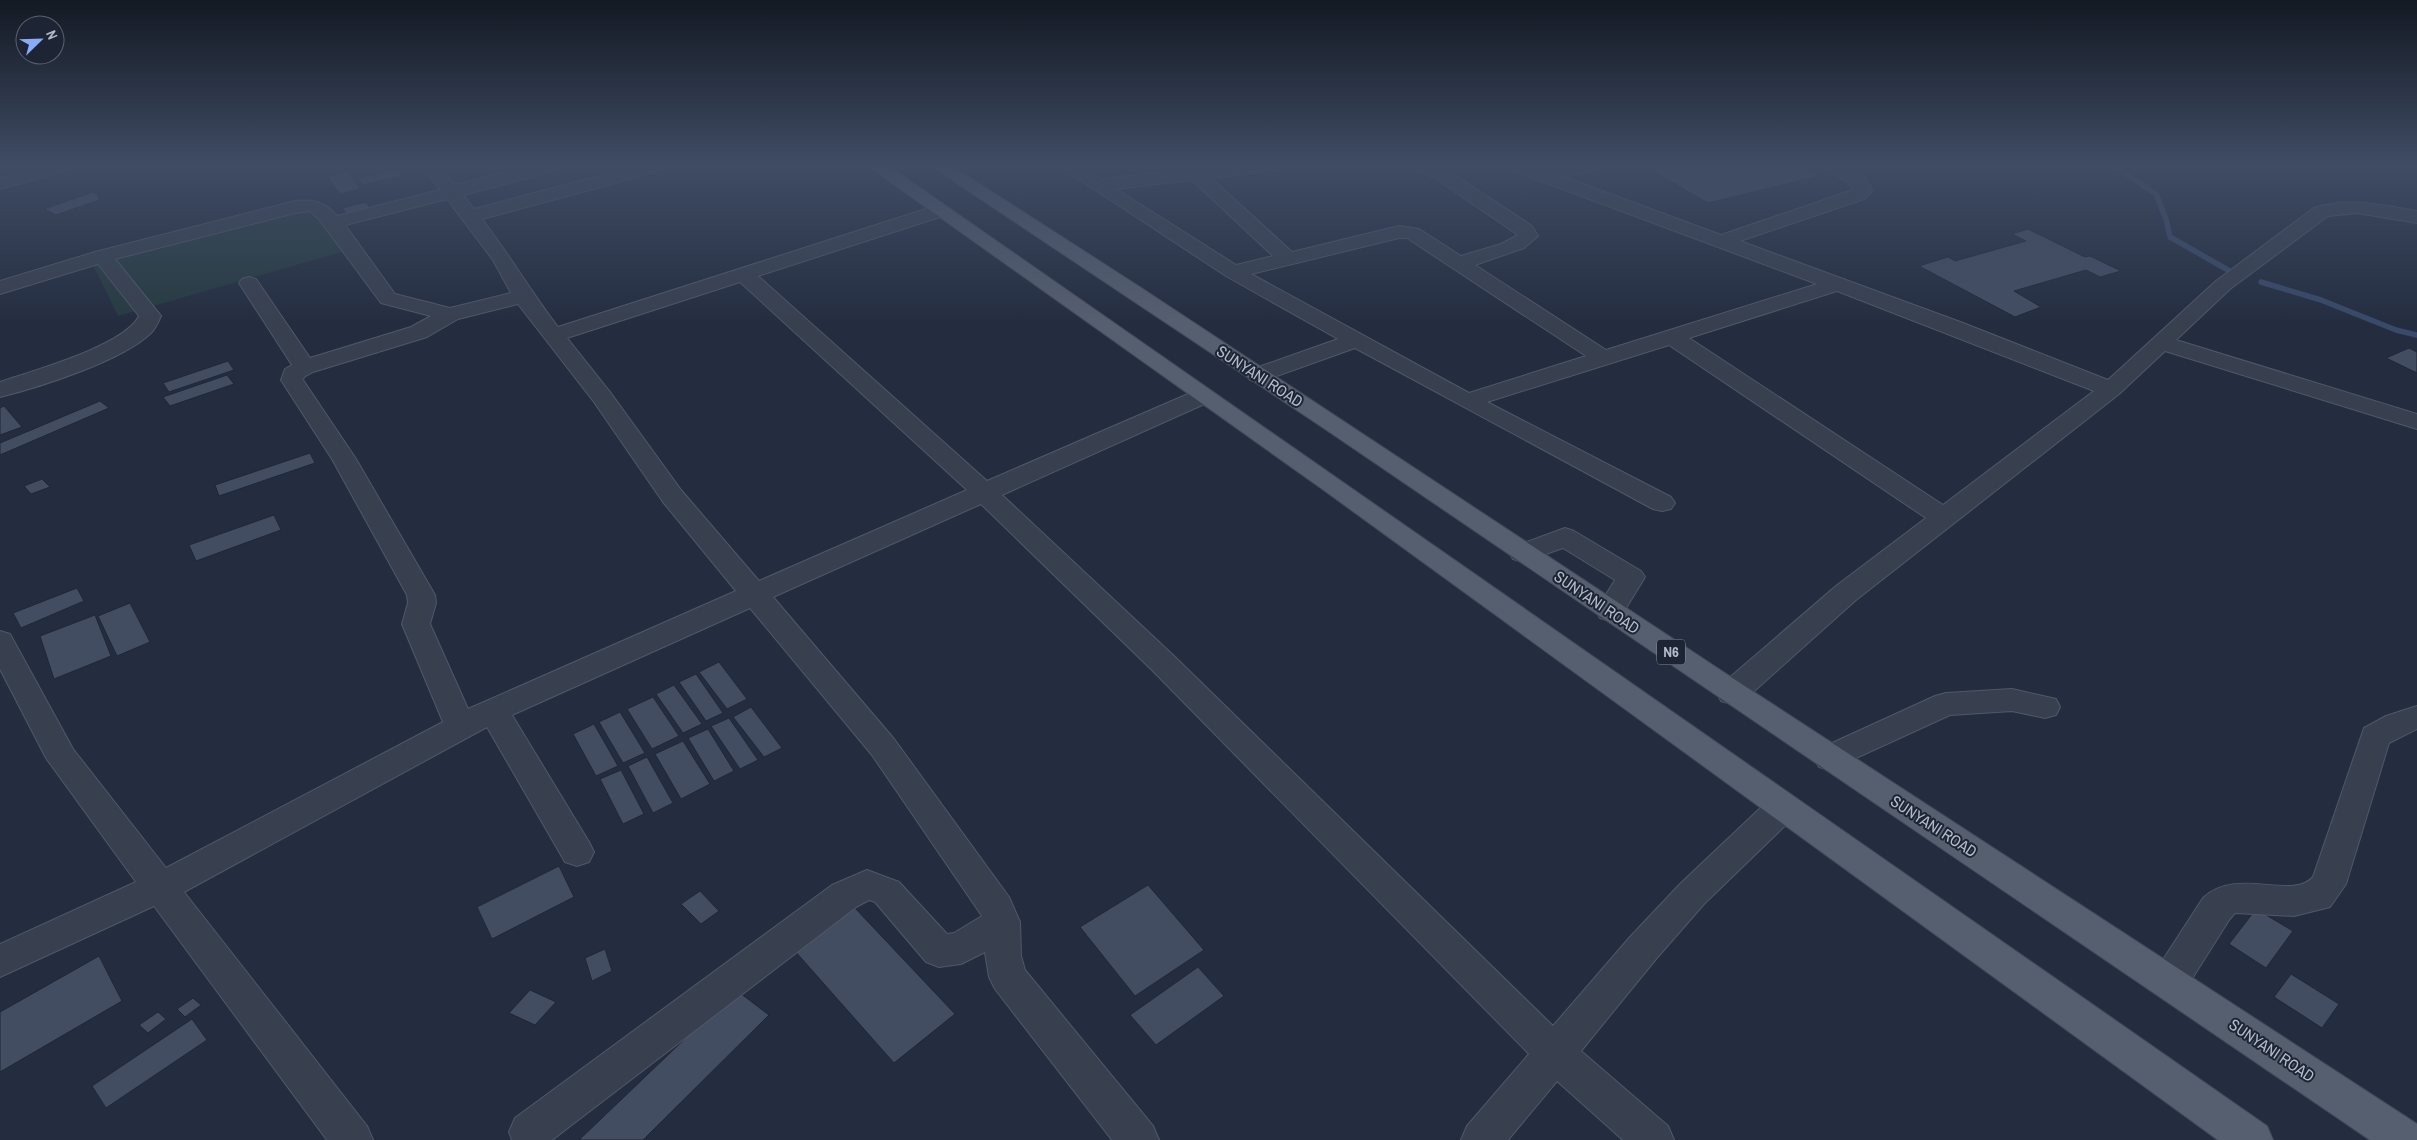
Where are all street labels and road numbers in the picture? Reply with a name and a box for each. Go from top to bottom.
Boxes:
street label: SUNYANI ROAD [1213,340,1307,412]
street label: SUNYANI ROAD [1550,565,1644,639]
road number: N6 [1657,640,1685,664]
street label: SUNYANI ROAD [1887,790,1981,862]
street label: SUNYANI ROAD [2225,1013,2319,1087]

